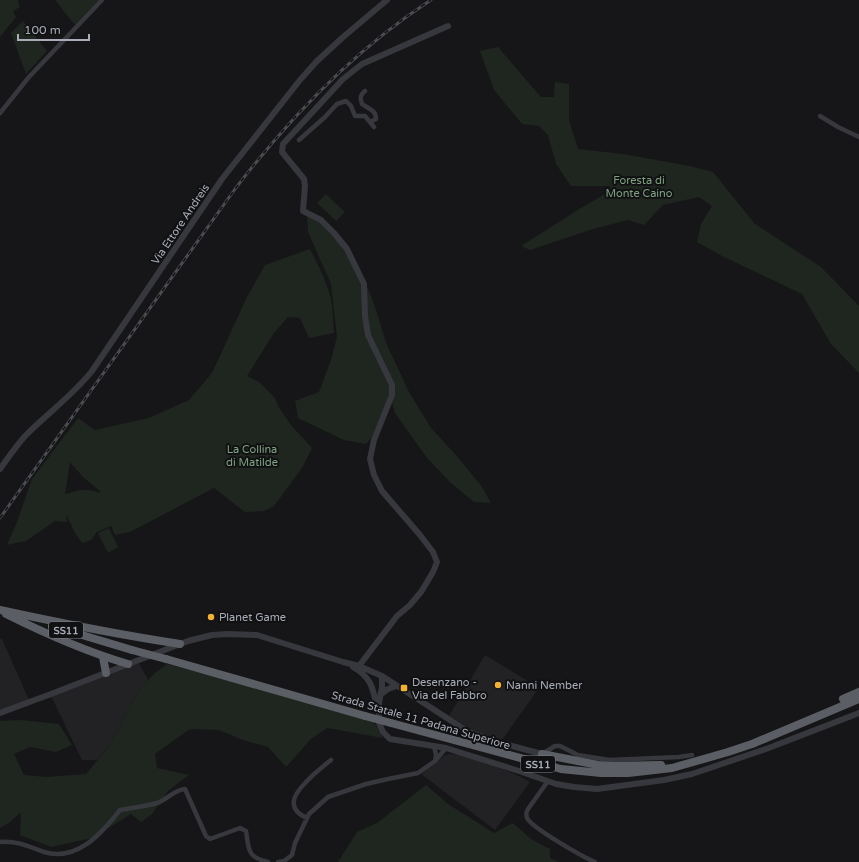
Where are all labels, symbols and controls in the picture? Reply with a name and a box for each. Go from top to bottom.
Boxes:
scale bar [18,16,89,42]
text: 100 m [24,23,61,37]
park label: Foresta di Monte Caino [606,174,673,200]
street label: Via Ettore Andreis [149,182,212,267]
park label: La Collina di Matilde [226,443,278,469]
place label: Planet Game [219,611,286,624]
marker: Planet Game [206,612,216,622]
road number: SS11 [49,622,83,638]
place label: Desenzano - Via del Fabbro [412,676,487,702]
place label: Nanni Nember [506,679,583,692]
marker: Nanni Nember [493,680,503,690]
marker: Desenzano - Via del Fabbro [399,683,409,693]
street label: Strada Statale 11 Padana Superiore [330,689,512,752]
road number: SS11 [521,756,555,772]

